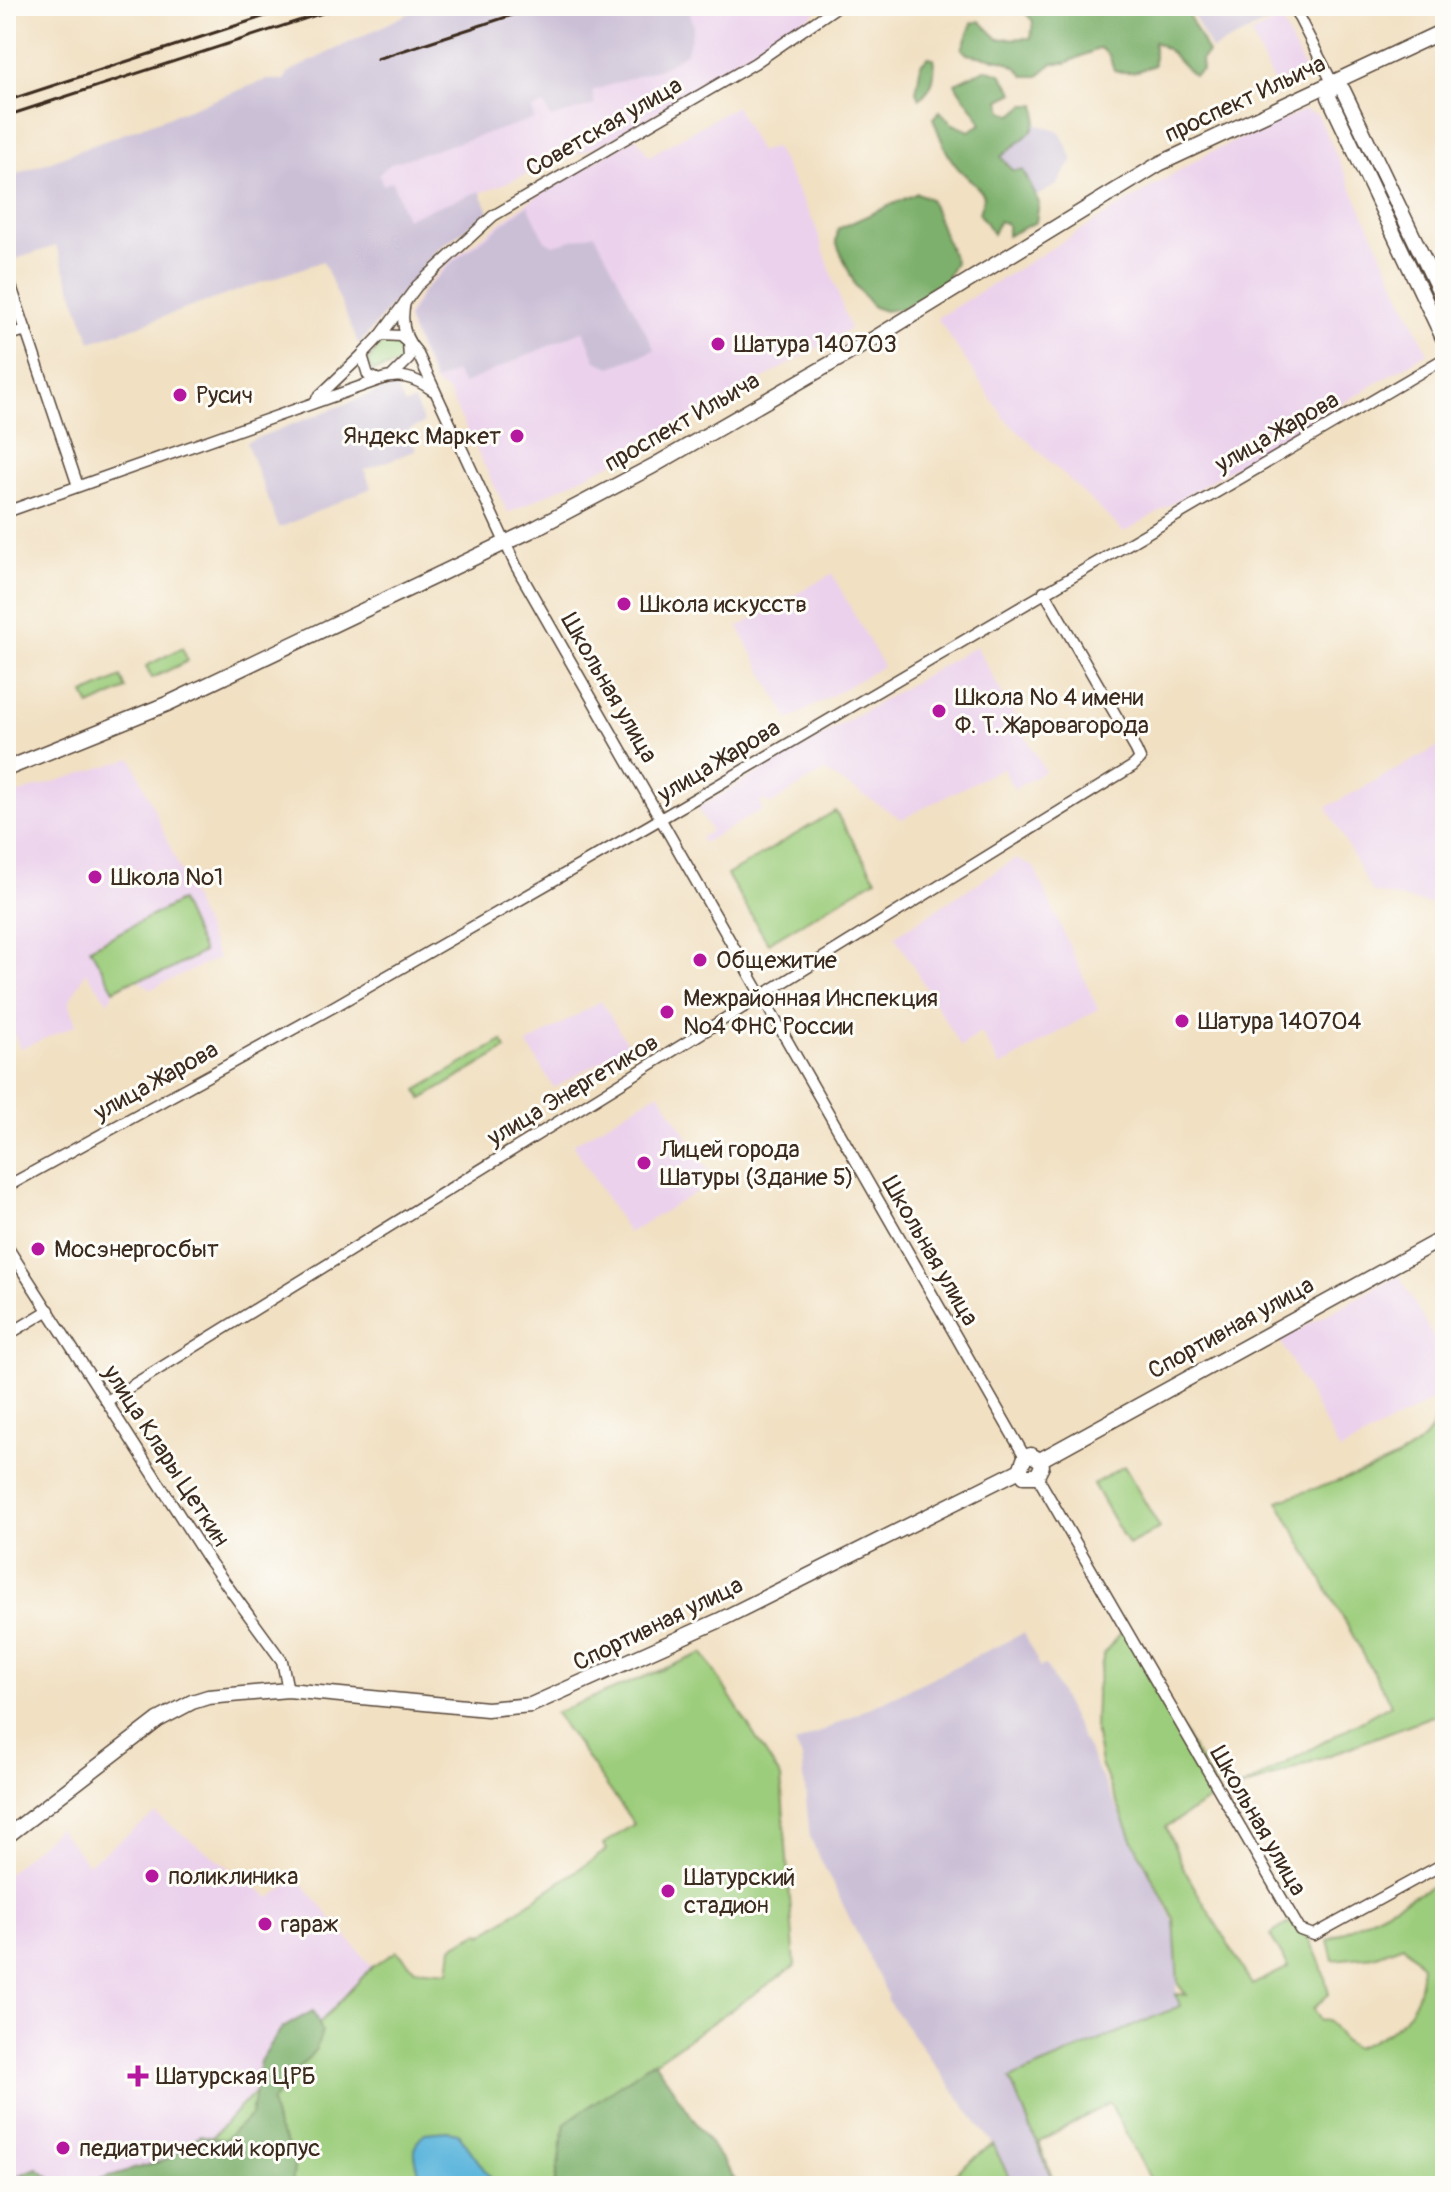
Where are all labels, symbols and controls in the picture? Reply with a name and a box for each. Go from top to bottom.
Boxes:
street label: проспект Ильича [1160,49,1330,149]
street label: Советская улица [521,71,687,183]
place label: Шатура 140703 [734,330,897,359]
marker: Шатура 140703 [709,335,727,353]
street label: проспект Ильича [599,366,765,478]
place label: Русич [196,381,253,410]
street label: улица Жарова [1209,385,1344,479]
marker: Русич [171,386,189,404]
place label: Яндекс Маркет [343,422,501,451]
marker: Яндекс Маркет [508,427,526,445]
place label: Школа искусств [640,590,807,619]
marker: Школа искусств [615,595,633,613]
street label: Школьная улица [554,608,664,768]
place label: Школа № 4 имени Ф. Т. Жаровагорода [955,683,1149,740]
marker: Школа № 4 имени Ф. Т. Жаровагорода [930,702,948,720]
street label: улица Жарова [652,713,785,809]
place label: Школа №1 [111,863,223,892]
marker: Школа №1 [86,868,104,886]
place label: Общежитие [716,946,837,975]
marker: Общежитие [691,951,709,969]
place label: Межрайонная Инспекция №4 ФНС России [683,984,938,1041]
marker: Межрайонная Инспекция №4 ФНС России [658,1003,676,1021]
place label: Шатура 140704 [1198,1007,1362,1036]
marker: Шатура 140704 [1173,1012,1191,1030]
street label: улица Энергетиков [481,1028,664,1153]
street label: улица Жарова [88,1035,223,1128]
place label: Лицей города Шатуры (Здание 5) [659,1135,854,1192]
marker: Лицей города Шатуры (Здание 5) [635,1154,653,1172]
street label: Школьная улица [875,1171,985,1331]
place label: Мосэнергосбыт [54,1235,219,1264]
marker: Мосэнергосбыт [29,1240,47,1258]
street label: Спортивная улица [1143,1270,1319,1386]
street label: улица Клары Цеткин [96,1359,235,1552]
street label: Спортивная улица [568,1570,748,1678]
street label: Школьная улица [1203,1741,1313,1901]
place label: поликлиника [168,1862,298,1891]
place label: Шатурский стадион [684,1863,795,1920]
marker: поликлиника [143,1867,161,1885]
marker: Шатурский стадион [659,1882,677,1900]
place label: гараж [281,1910,339,1939]
marker: гараж [256,1915,274,1933]
place label: Шатурская ЦРБ [156,2062,316,2091]
marker: Шатурская ЦРБ [127,2065,149,2087]
place label: педиатрический корпус [79,2134,321,2163]
marker: педиатрический корпус [54,2139,72,2157]

